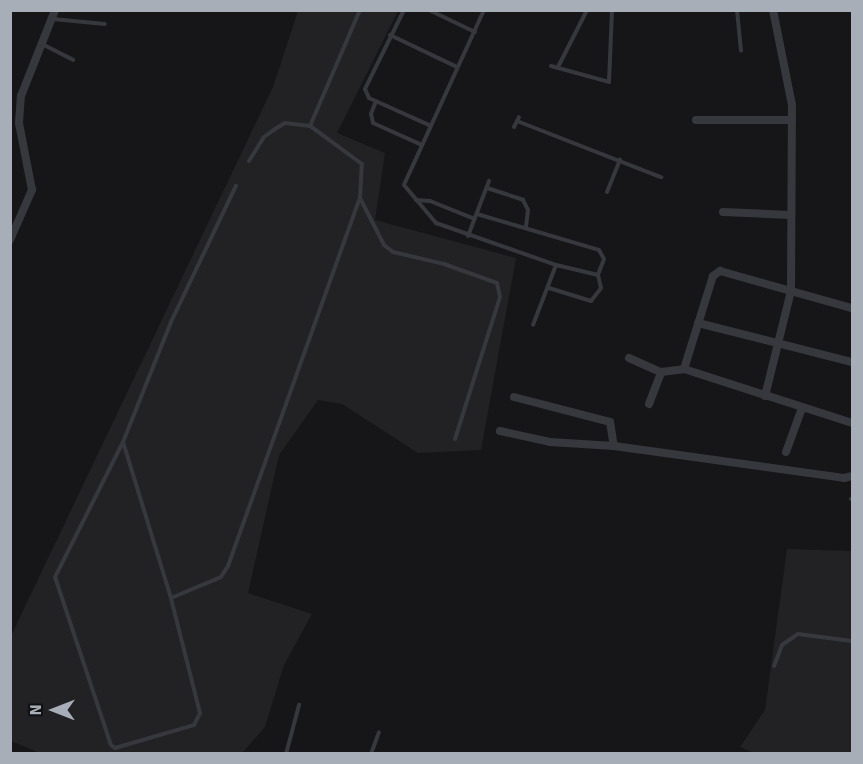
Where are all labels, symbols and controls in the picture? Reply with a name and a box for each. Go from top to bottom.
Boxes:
north arrow [24,680,84,740]
text: N [26,704,46,716]

